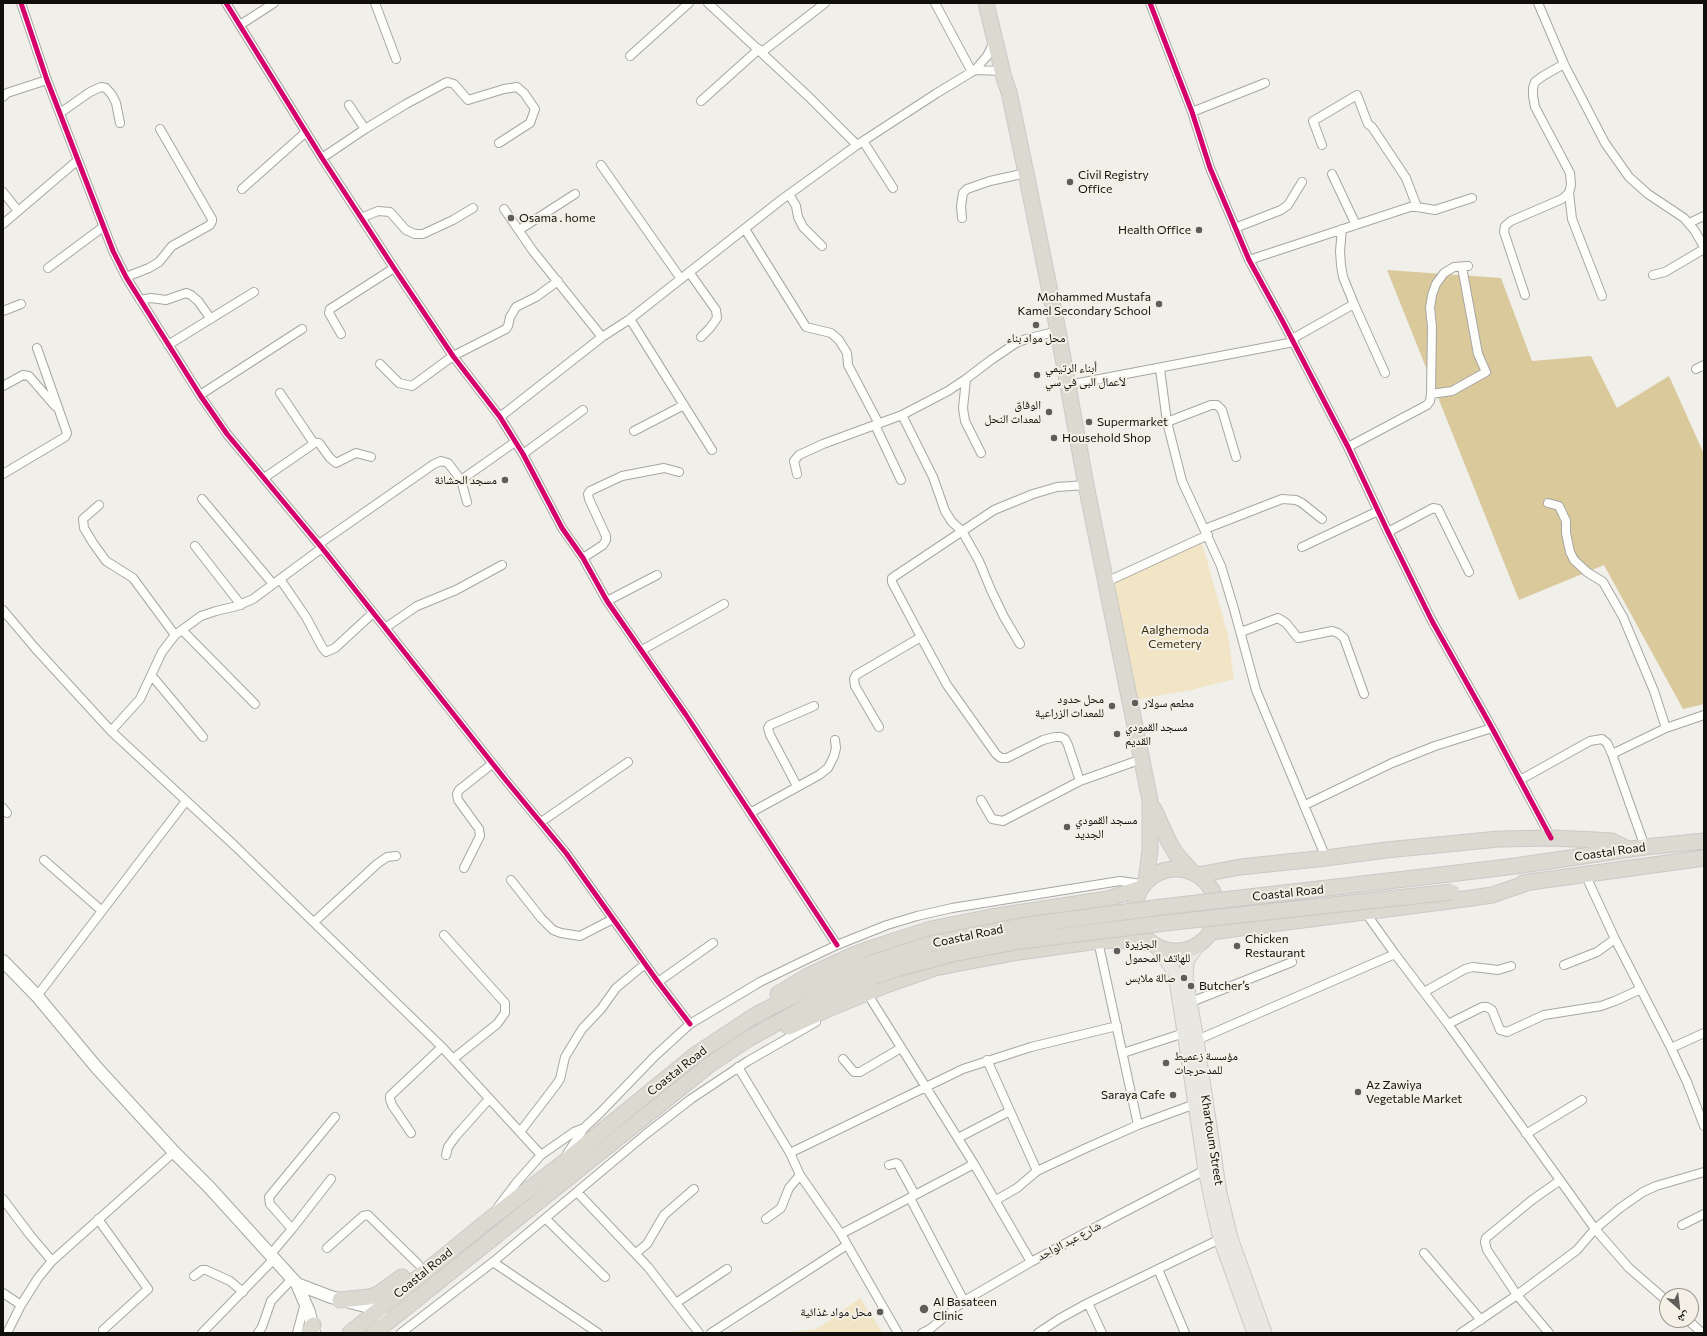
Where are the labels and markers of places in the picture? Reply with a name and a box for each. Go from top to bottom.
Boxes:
place label: Civil Registry Office [1078,168,1149,196]
marker: Civil Registry Office [1065,177,1075,187]
place label: Osama . home [519,211,596,225]
marker: Osama . home [506,213,516,223]
place label: Health Office [1118,223,1191,237]
marker: Health Office [1194,225,1204,235]
place label: Mohammed Mustafa Kamel Secondary School [1017,290,1151,318]
marker: Mohammed Mustafa Kamel Secondary School [1154,299,1164,309]
marker: محل مواد بناء [1031,320,1041,330]
place label: محل مواد بناء [1006,331,1066,345]
place label: أبناء الرتيمي لأعمال البى في سي [1045,361,1126,389]
marker: أبناء الرتيمي لأعمال البى في سي [1032,370,1042,380]
place label: الوفاق لمعدات النحل [984,398,1041,426]
marker: الوفاق لمعدات النحل [1044,407,1054,417]
place label: Supermarket [1097,415,1168,429]
marker: Supermarket [1084,417,1094,427]
place label: Household Shop [1062,431,1151,445]
marker: Household Shop [1049,433,1059,443]
place label: مسجد الحشانة [434,473,497,487]
marker: مسجد الحشانة [500,475,510,485]
place label: محل حدود للمعدات الزراعية [1035,692,1104,720]
place label: مطعم سولار [1143,696,1194,710]
marker: مطعم سولار [1130,698,1140,708]
marker: محل حدود للمعدات الزراعية [1107,701,1117,711]
place label: مسجد القمودي القديم [1125,720,1187,748]
marker: مسجد القمودي القديم [1112,729,1122,739]
place label: مسجد القمودي الجديد [1075,813,1137,841]
marker: مسجد القمودي الجديد [1062,822,1072,832]
place label: Chicken Restaurant [1245,932,1305,960]
place label: الجزيرة للهاتف المحمول [1125,937,1190,965]
marker: Chicken Restaurant [1232,941,1242,951]
marker: الجزيرة للهاتف المحمول [1112,946,1122,956]
place label: صالة ملابس [1125,971,1176,985]
marker: صالة ملابس [1179,973,1189,983]
place label: Butcher’s [1199,979,1250,993]
marker: Butcher’s [1186,981,1196,991]
place label: مؤسسة زعميط للمدحرجات [1174,1049,1238,1077]
marker: مؤسسة زعميط للمدحرجات [1161,1058,1171,1068]
place label: Az Zawiya Vegetable Market [1366,1078,1462,1106]
marker: Az Zawiya Vegetable Market [1353,1087,1363,1097]
place label: Saraya Cafe [1101,1088,1165,1102]
marker: Saraya Cafe [1168,1090,1178,1100]
place label: Al Basateen Clinic [933,1295,997,1323]
marker: Al Basateen Clinic [918,1303,930,1315]
place label: محل مواد غذائية [800,1305,872,1319]
marker: محل مواد غذائية [875,1307,885,1317]

